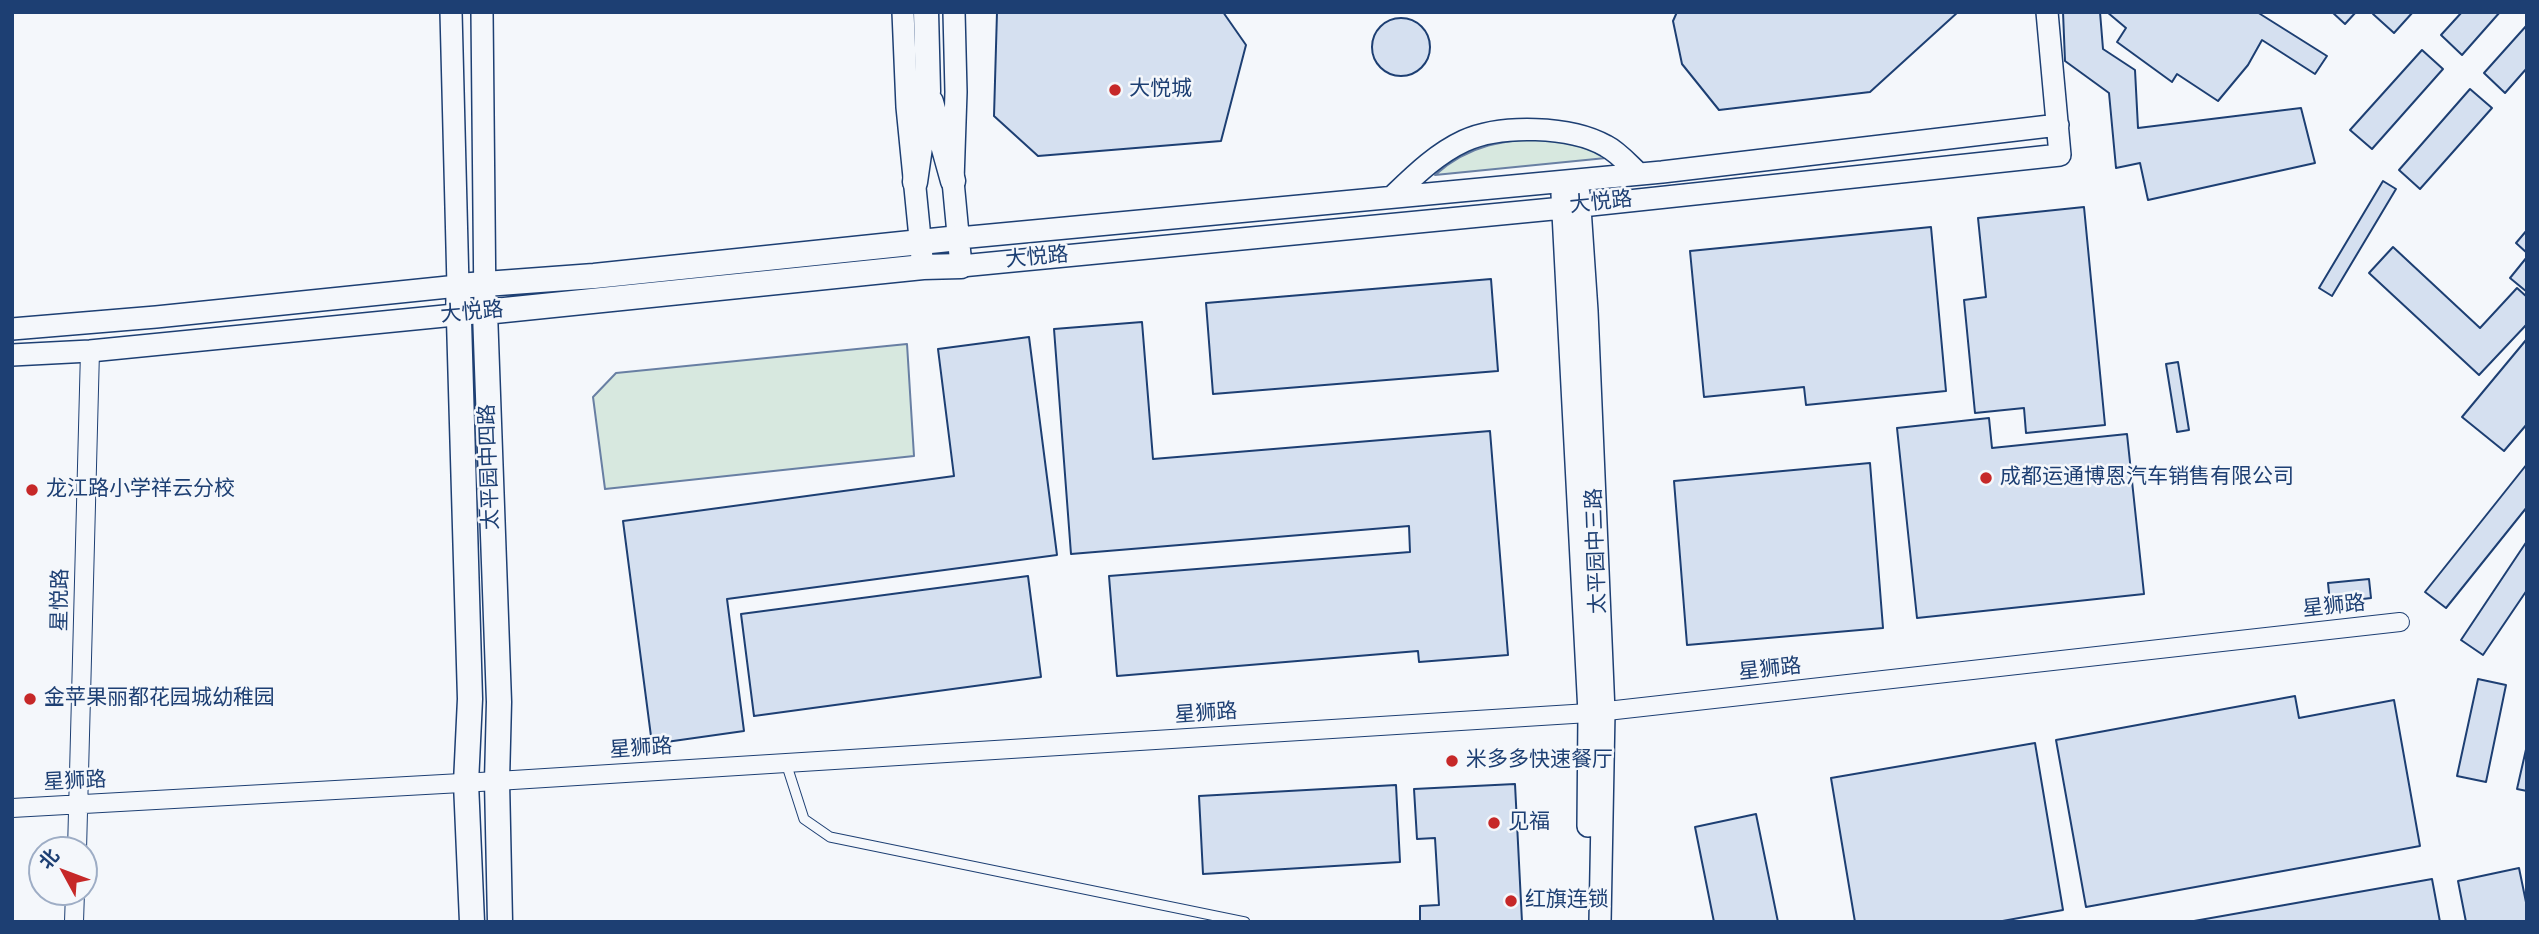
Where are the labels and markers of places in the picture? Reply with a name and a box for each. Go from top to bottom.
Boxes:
place label: 大悦城 [1129,77,1192,103]
marker: 大悦城 [1107,82,1123,98]
place label: 成都运通博恩汽车销售有限公司 [2000,465,2294,491]
marker: 成都运通博恩汽车销售有限公司 [1978,470,1994,486]
place label: 龙江路小学祥云分校 [46,477,235,503]
marker: 龙江路小学祥云分校 [24,482,40,498]
place label: 金苹果丽都花园城幼稚园 [44,686,275,712]
marker: 金苹果丽都花园城幼稚园 [22,691,38,707]
place label: 米多多快速餐厅 [1466,748,1613,774]
marker: 米多多快速餐厅 [1444,753,1460,769]
place label: 见福 [1508,810,1550,836]
marker: 见福 [1486,815,1502,831]
place label: 红旗连锁 [1525,888,1609,914]
marker: 红旗连锁 [1503,893,1519,909]

